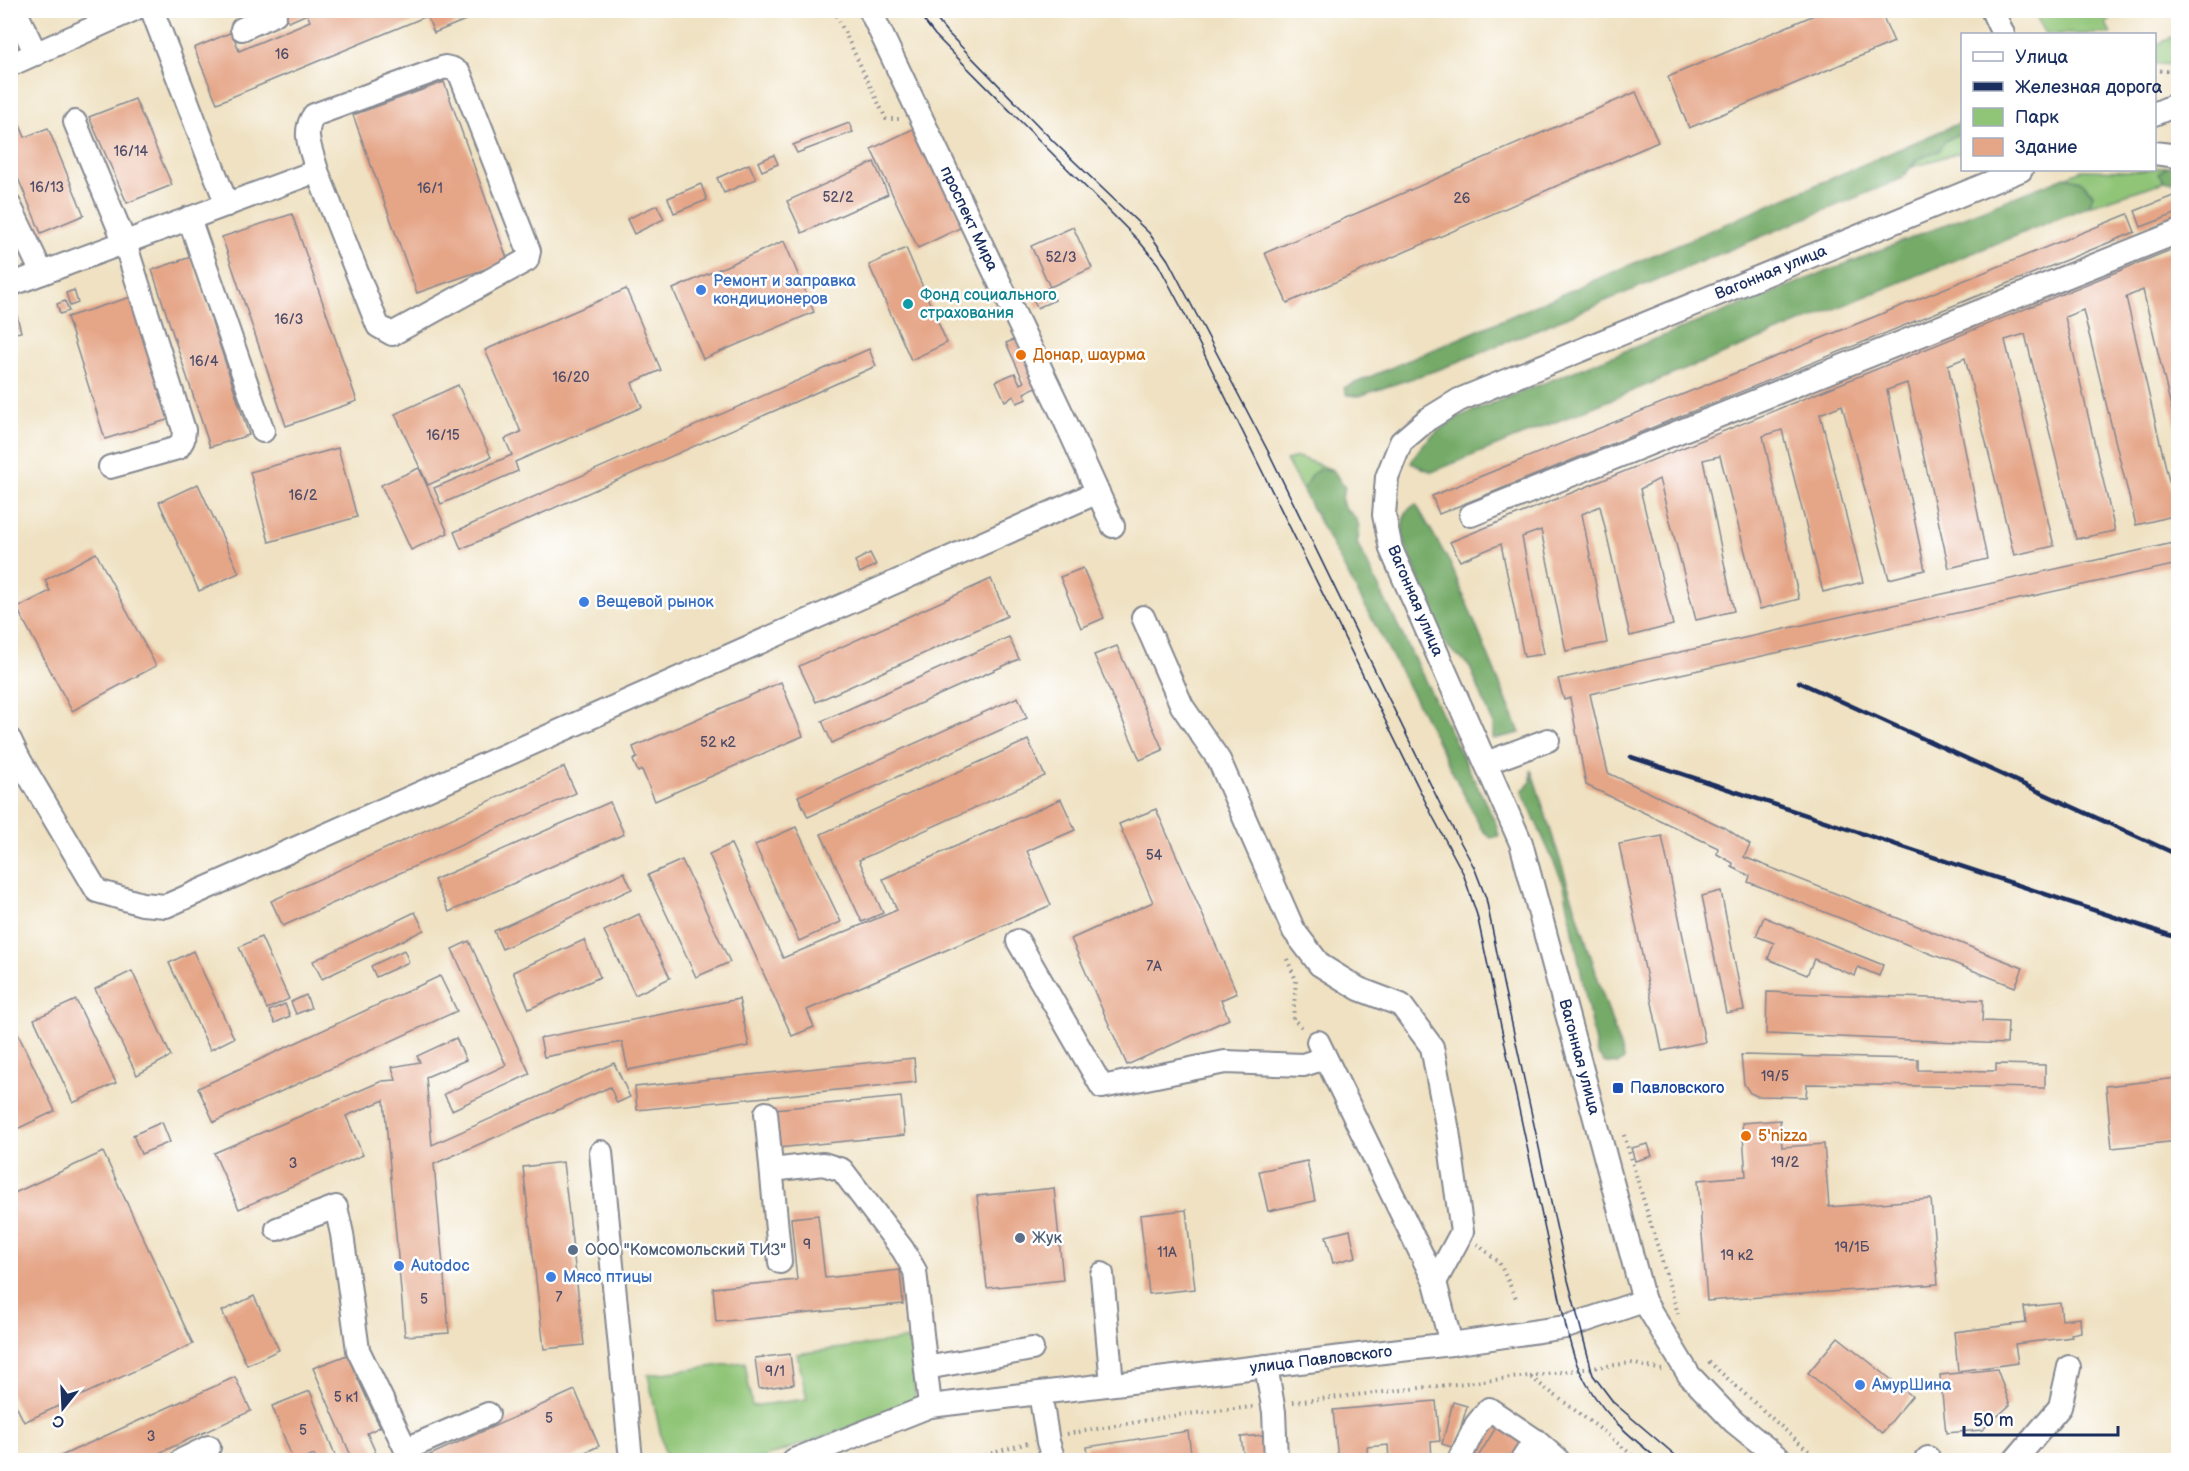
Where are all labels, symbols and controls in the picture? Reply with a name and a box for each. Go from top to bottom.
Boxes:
legend [1961,33,2156,171]
house number: 16 [275,46,289,63]
text: Улица [2015,47,2069,68]
text: Железная дорога [2015,77,2163,98]
text: Парк [2015,107,2059,128]
text: Здание [2015,137,2077,158]
house number: 16/14 [114,143,149,160]
street label: проспект Мира [936,163,1002,275]
house number: 16/13 [30,179,64,196]
house number: 16/1 [417,180,443,197]
house number: 52/2 [823,189,854,206]
house number: 26 [1454,190,1471,207]
street label: Вагонная улица [1712,241,1830,304]
house number: 52/3 [1045,249,1077,266]
place label: Ремонт и заправка кондиционеров [713,272,856,309]
marker: Ремонт и заправка кондиционеров [694,283,708,297]
place label: Фонд социального страхования [920,286,1056,323]
marker: Фонд социального страхования [901,297,915,311]
house number: 16/3 [275,311,303,328]
place label: Донар, шаурма [1033,346,1146,365]
marker: Донар, шаурма [1014,348,1028,362]
house number: 16/4 [190,353,219,370]
house number: 16/20 [553,369,589,386]
house number: 16/15 [426,427,460,444]
house number: 16/2 [289,487,318,504]
street label: Вагонная улица [1383,543,1447,660]
place label: Вещевой рынок [596,593,714,612]
marker: Вещевой рынок [577,595,591,609]
house number: 52 к2 [700,734,737,751]
house number: 54 [1146,847,1163,864]
house number: 7А [1146,958,1162,975]
street label: Вагонная улица [1554,997,1604,1117]
house number: 19/5 [1761,1068,1789,1085]
place label: Павловского [1630,1079,1724,1098]
marker: Павловского [1611,1081,1625,1095]
place label: 5'nizza [1758,1127,1808,1146]
marker: 5'nizza [1739,1129,1753,1143]
house number: 19/2 [1771,1154,1800,1171]
house number: 3 [289,1155,297,1172]
place label: Жук [1032,1229,1062,1248]
marker: Жук [1013,1231,1027,1245]
house number: 9 [803,1236,811,1253]
house number: 19/1Б [1835,1239,1870,1256]
place label: ООО "Комсомольский ТИЗ" [585,1241,786,1260]
marker: ООО "Комсомольский ТИЗ" [566,1243,580,1257]
house number: 11А [1157,1244,1177,1261]
house number: 19 к2 [1721,1247,1754,1264]
place label: Autodoc [411,1257,470,1276]
marker: Autodoc [392,1259,406,1273]
place label: Мясо птицы [563,1268,652,1287]
marker: Мясо птицы [544,1270,558,1284]
house number: 7 [556,1289,563,1306]
house number: 5 [420,1291,428,1308]
street label: улица Павловского [1249,1342,1393,1377]
house number: 9/1 [765,1363,785,1380]
place label: АмурШина [1871,1376,1952,1395]
north arrow [33,1378,93,1438]
marker: АмурШина [1853,1378,1867,1392]
house number: 5 к1 [334,1389,358,1406]
scale bar [1964,1399,2118,1437]
text: С [51,1410,67,1432]
house number: 5 [545,1410,553,1427]
text: 50 m [1973,1410,2014,1431]
house number: 5 [299,1422,307,1439]
house number: 3 [147,1428,155,1445]

